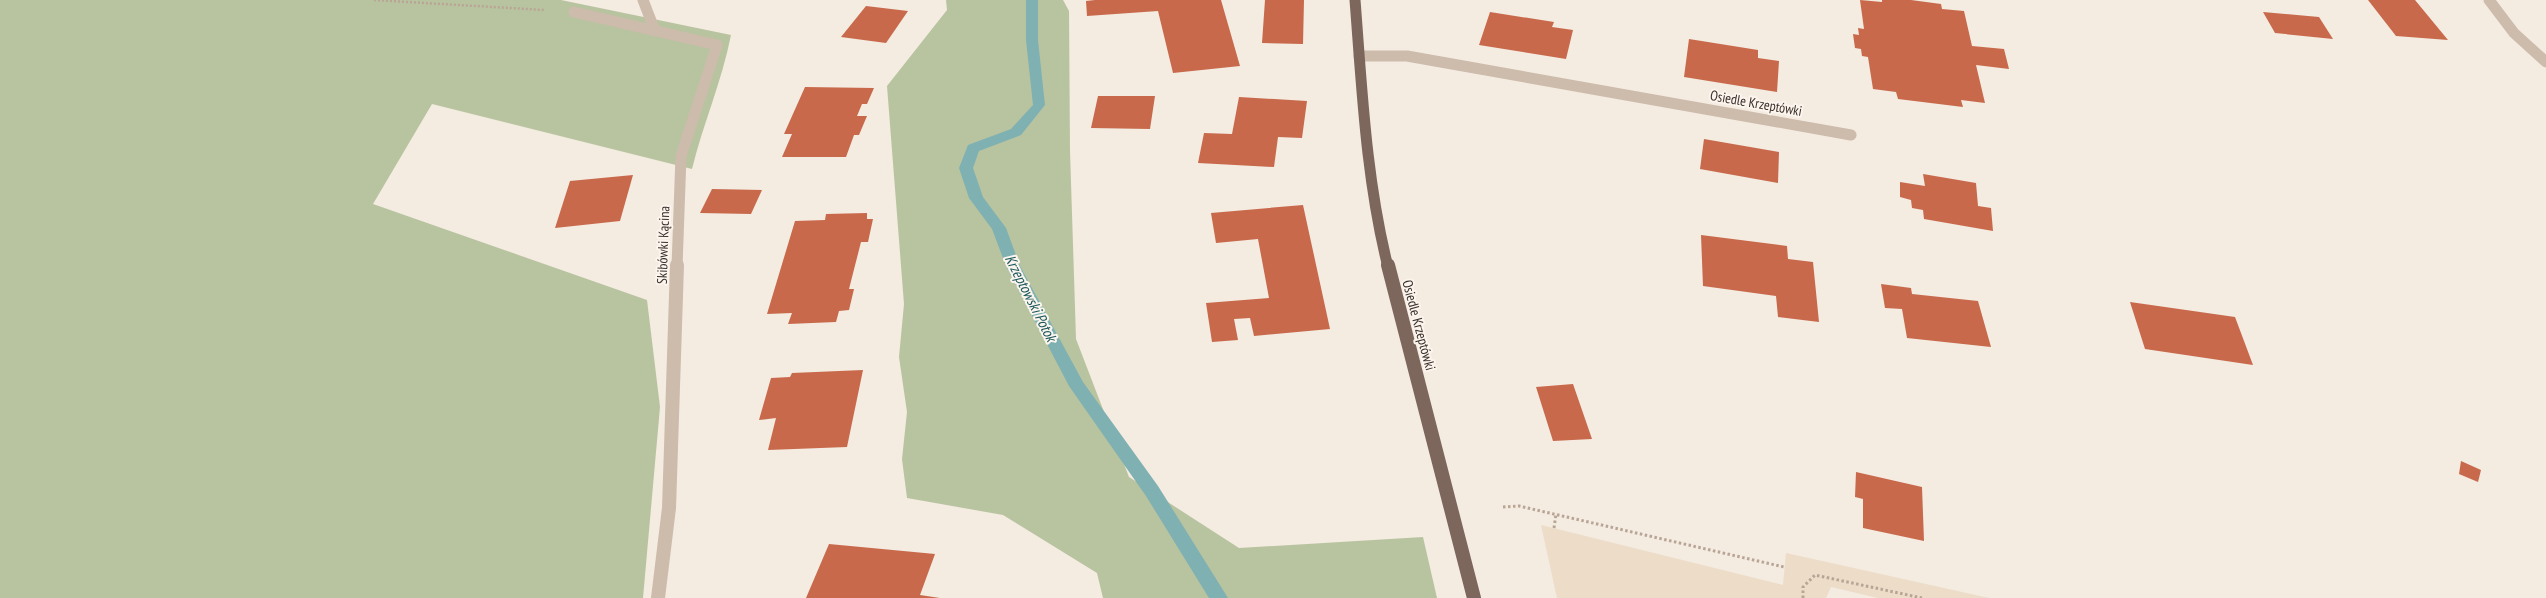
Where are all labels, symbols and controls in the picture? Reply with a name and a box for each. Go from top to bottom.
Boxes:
street label: Osiedle Krzeptówki [1709,86,1803,120]
street label: Skibówki Kącina [653,206,673,284]
water label: Krzeptowski Potok [1001,251,1062,346]
street label: Osiedle Krzeptówki [1398,278,1440,372]

